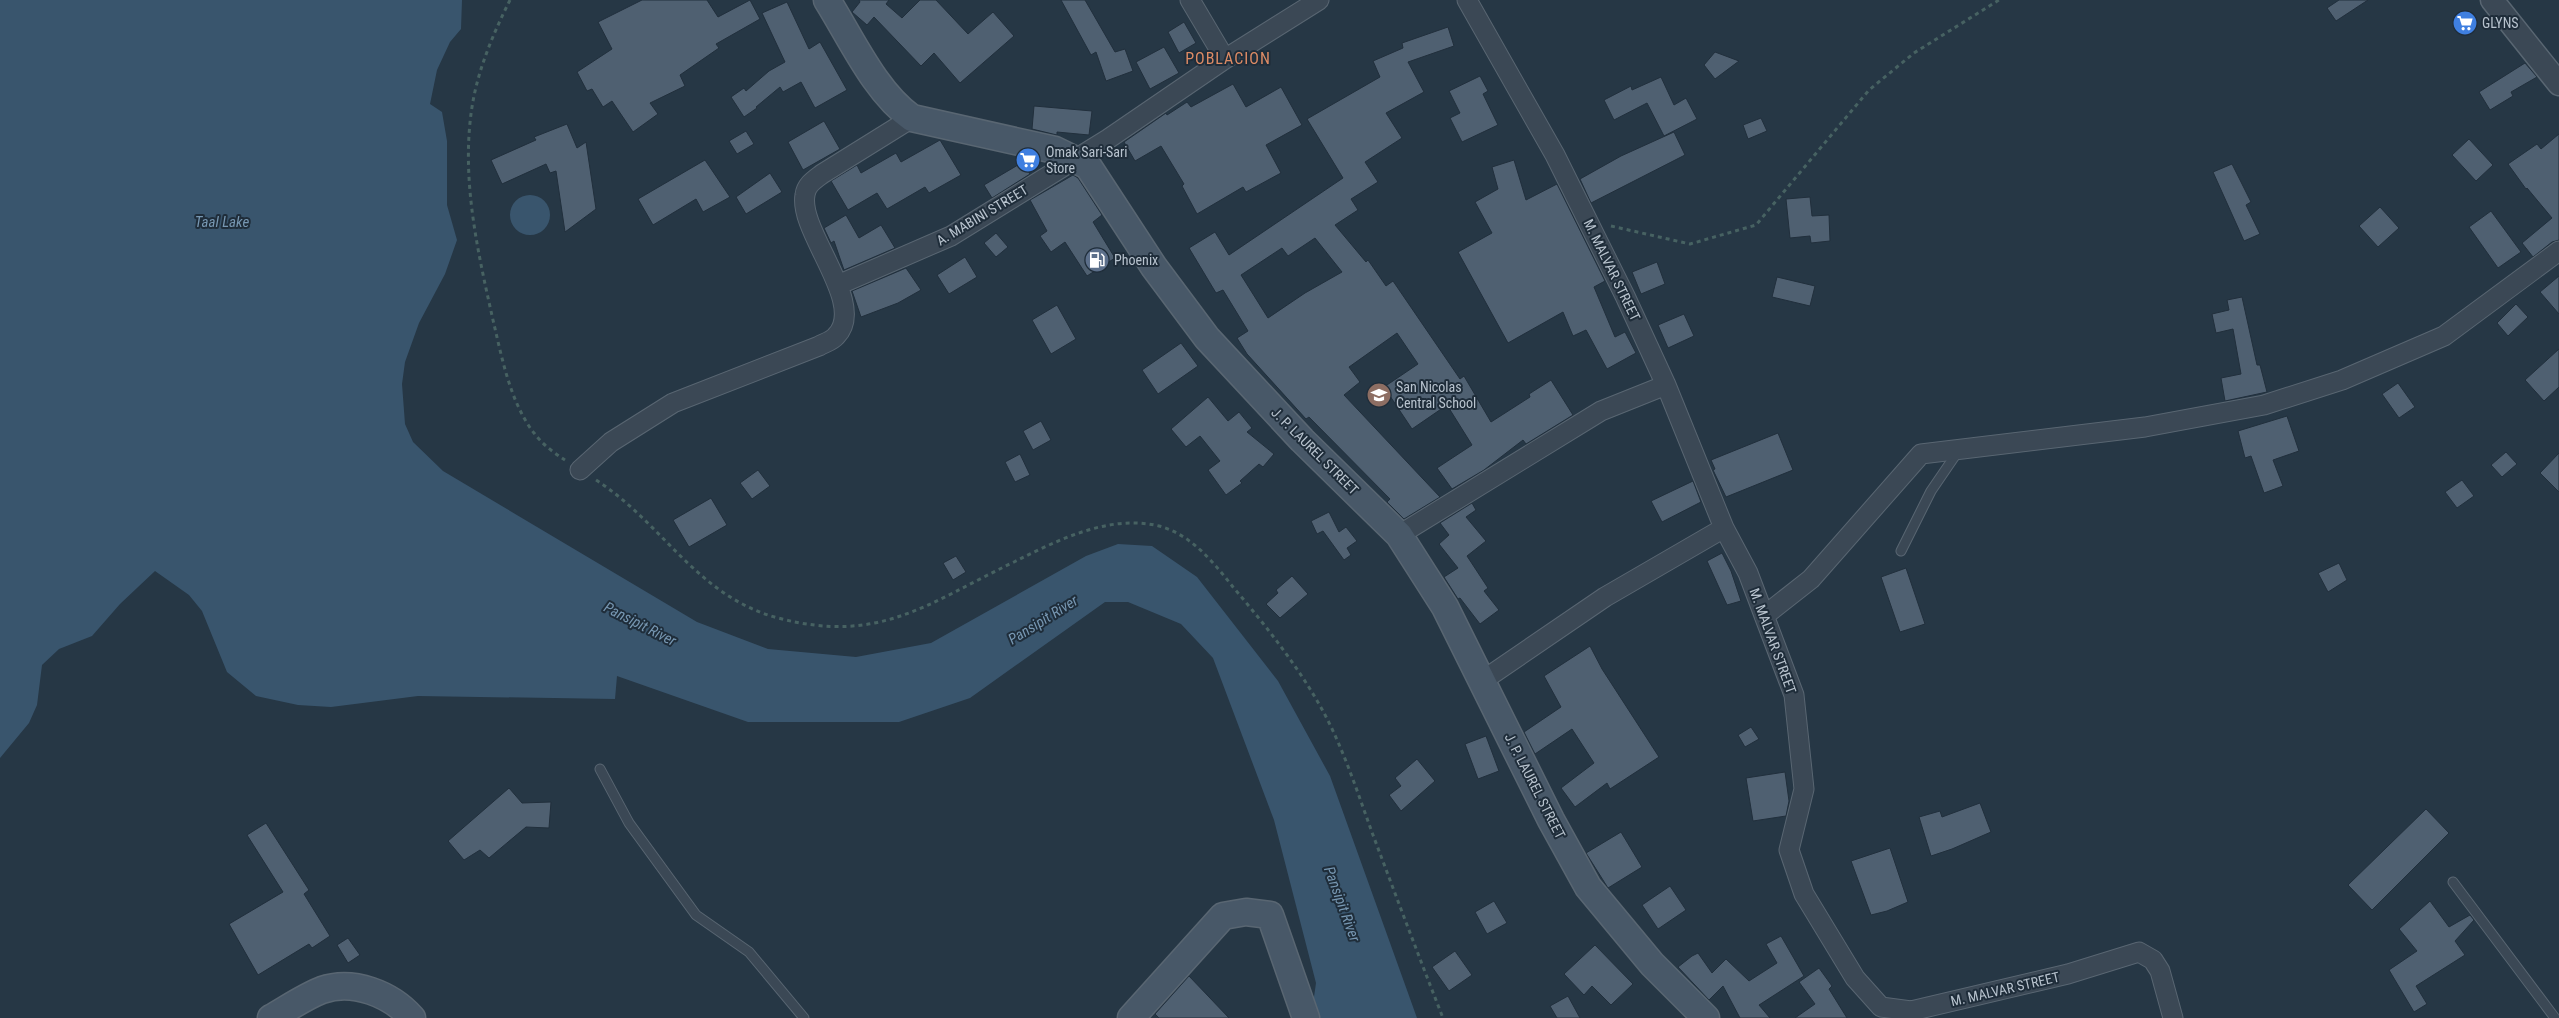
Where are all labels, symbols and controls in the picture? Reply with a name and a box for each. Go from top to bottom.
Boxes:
supermarket icon: GLYNS [2452,10,2478,36]
place label: GLYNS [2482,15,2519,31]
district label: POBLACION [1185,49,1271,68]
place label: Omak Sari-Sari Store [1046,144,1128,176]
supermarket icon: Omak Sari-Sari Store [1015,147,1041,173]
street label: A. MABINI STREET [933,181,1031,249]
water label: Taal Lake [195,213,249,231]
street label: M. MALVAR STREET [1580,217,1644,323]
fuel station icon: Phoenix [1084,247,1110,273]
place label: Phoenix [1114,252,1158,268]
place label: San Nicolas Central School [1396,379,1476,411]
school or university icon: San Nicolas Central School [1366,382,1392,408]
street label: J. P. LAUREL STREET [1268,404,1362,498]
street label: M. MALVAR STREET [1746,586,1800,696]
water label: Pansipit River [1005,591,1082,648]
water label: Pansipit River [601,598,680,650]
street label: J. P. LAUREL STREET [1501,731,1569,841]
water label: Pansipit River [1320,864,1364,945]
street label: M. MALVAR STREET [1949,969,2061,1009]

